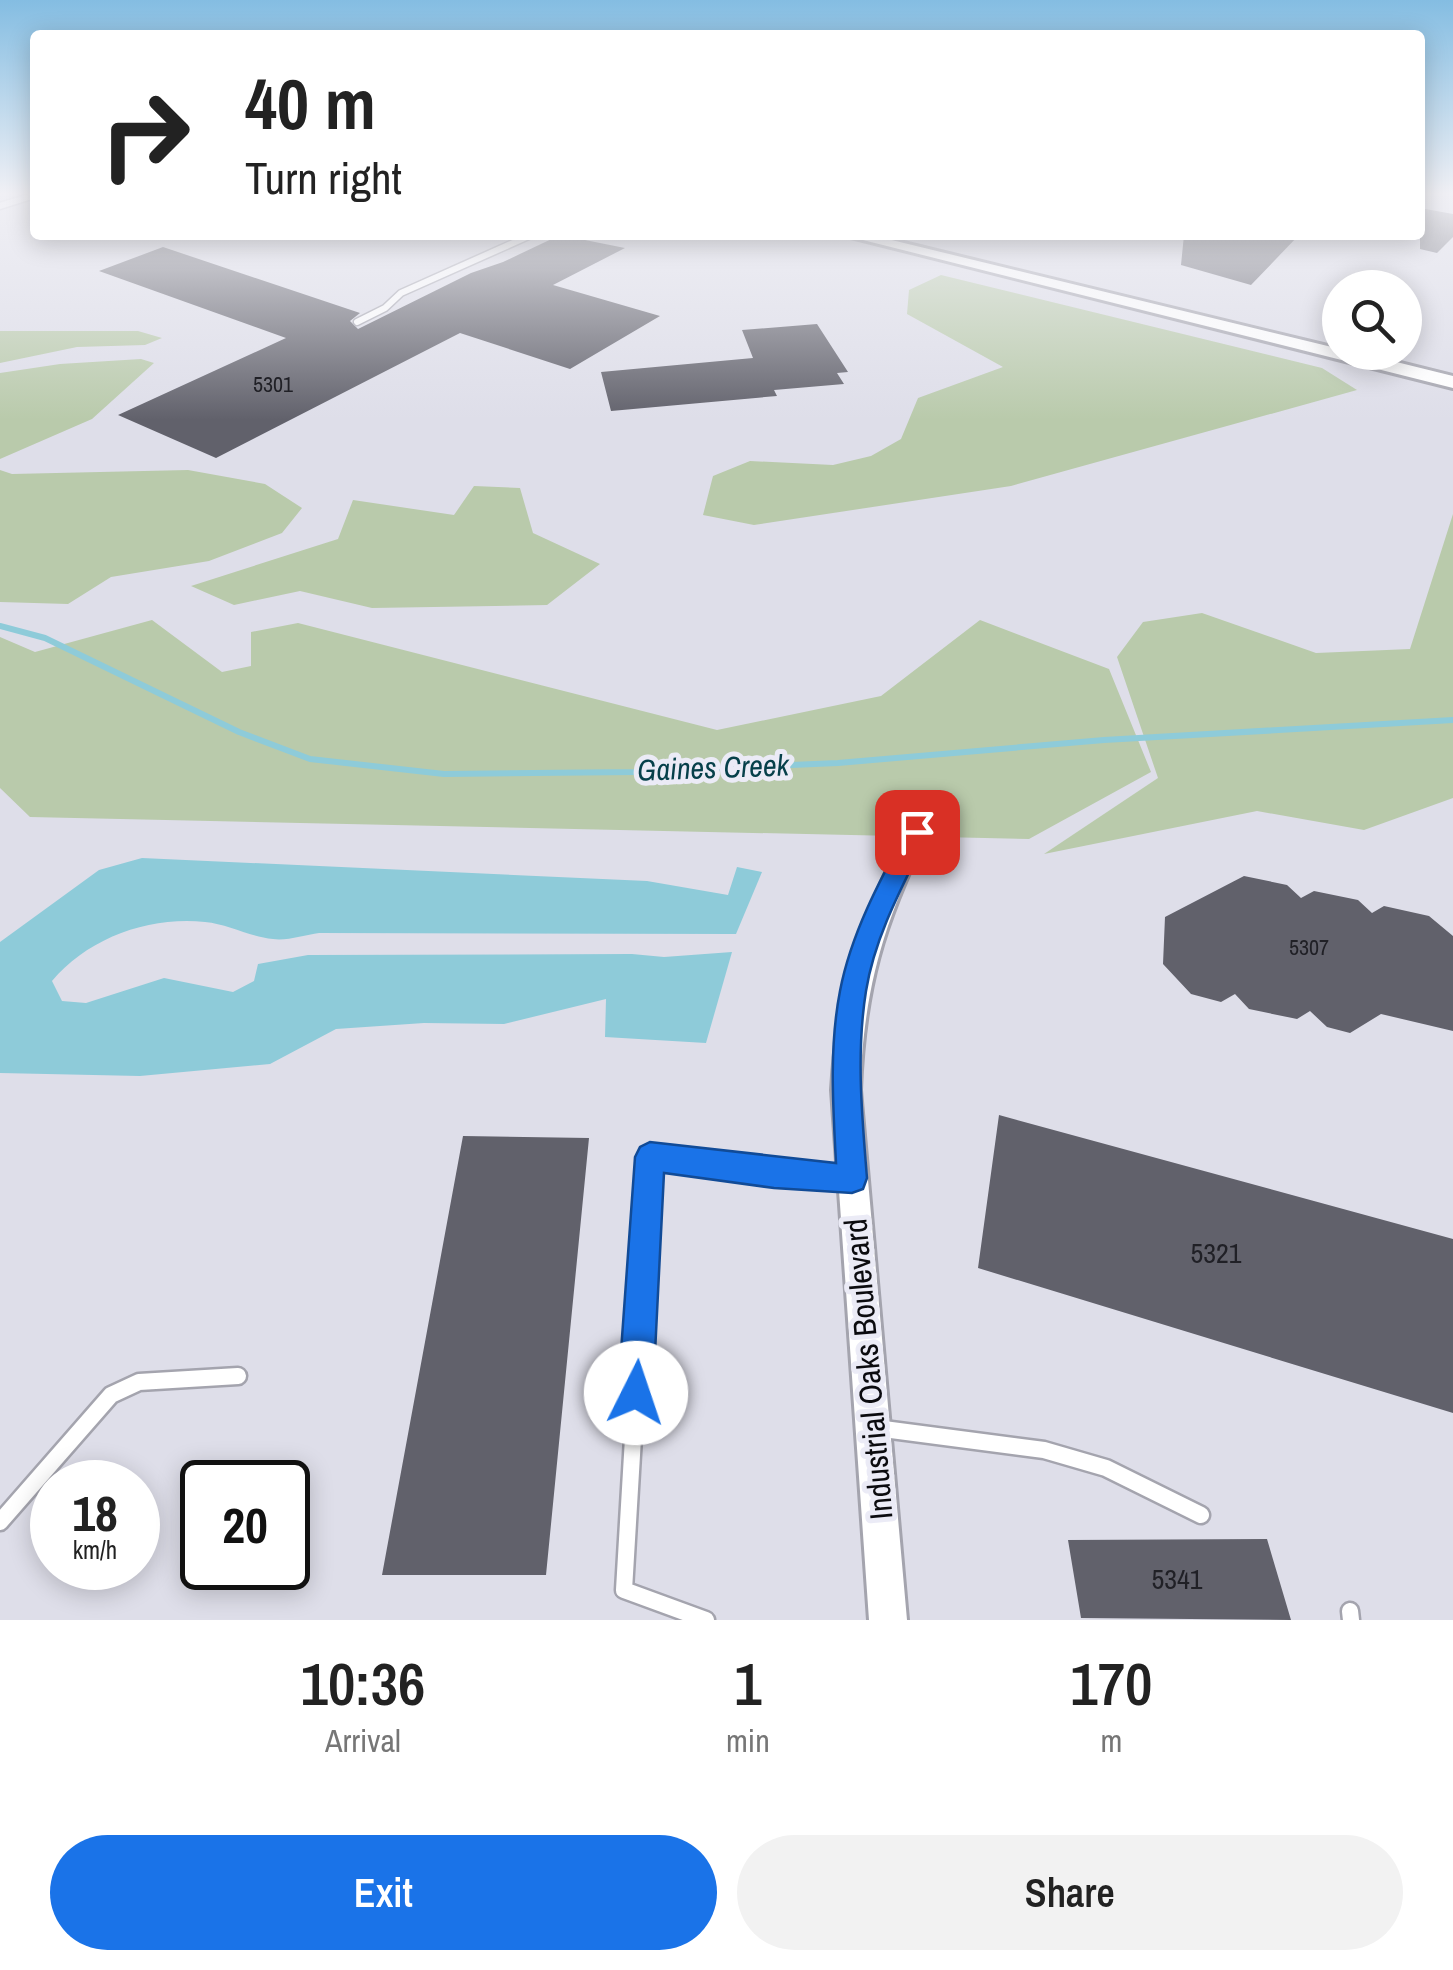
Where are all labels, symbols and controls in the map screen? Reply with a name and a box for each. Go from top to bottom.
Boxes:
text: 40 m [245,57,376,151]
icon: right [80,70,210,200]
text: Turn right [245,147,402,208]
map controls [1322,270,1422,370]
button: search [1322,270,1422,370]
house number: 5301 [253,369,293,399]
water label: Gaines Creek [636,744,791,790]
pin [875,790,960,875]
icon: arrive [890,805,945,860]
house number: 5307 [1289,932,1329,962]
street label: Industrial Oaks Boulevard [833,1217,903,1521]
house number: 5321 [1190,1234,1242,1272]
position arrow [584,1341,688,1445]
speed limit sign: 20 [180,1460,310,1590]
text: 18 [72,1479,118,1547]
text: km/h [73,1533,117,1567]
house number: 5341 [1151,1560,1203,1598]
text: 10:36 [301,1643,425,1724]
text: 1 [734,1643,762,1724]
text: 170 [1070,1643,1152,1724]
text: Arrival [325,1719,401,1762]
text: min [726,1719,770,1762]
text: m [1100,1719,1122,1762]
button: Exit [50,1835,717,1950]
button: Share [737,1835,1403,1950]

